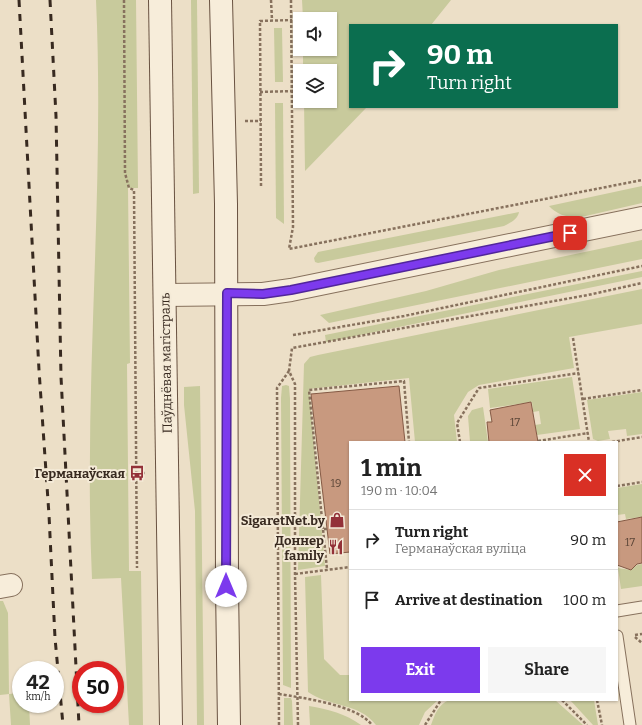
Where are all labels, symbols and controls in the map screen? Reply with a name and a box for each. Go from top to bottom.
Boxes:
map controls [293,12,337,108]
button: sound [293,12,337,56]
text: 90 m [427,38,493,71]
icon: right [361,40,413,92]
button: layers [293,64,337,108]
text: Turn right [427,72,512,94]
pin [553,216,587,250]
icon: arrive [559,222,581,244]
street label: Паўднёвая магістраль [157,292,175,433]
house number: 17 [510,416,520,429]
text: 1 min [361,454,422,482]
button: close [564,454,606,496]
bus stop icon: Германаўская [128,464,146,482]
place label: Германаўская [35,466,125,481]
house number: 19 [331,477,341,490]
text: 190 m · 10:04 [361,483,437,498]
shop icon: SigaretNet.by [328,511,346,529]
place label: SigaretNet.by [241,513,326,528]
text: Turn right [395,523,468,541]
icon: right [361,529,383,551]
text: 90 m [570,531,606,549]
place label: Доннер family [275,533,325,563]
house number: 17 [625,536,635,549]
restaurant icon: Доннер family [327,538,345,556]
text: Германаўская вуліца [395,541,526,556]
position arrow [205,565,247,607]
icon: arrive [361,589,383,611]
text: Arrive at destination [395,591,542,609]
text: 100 m [563,591,606,609]
button: Exit [361,647,480,693]
button: Share [488,647,606,693]
speed limit sign: 50 [72,661,124,713]
text: 42 [26,670,50,694]
text: km/h [26,691,50,703]

